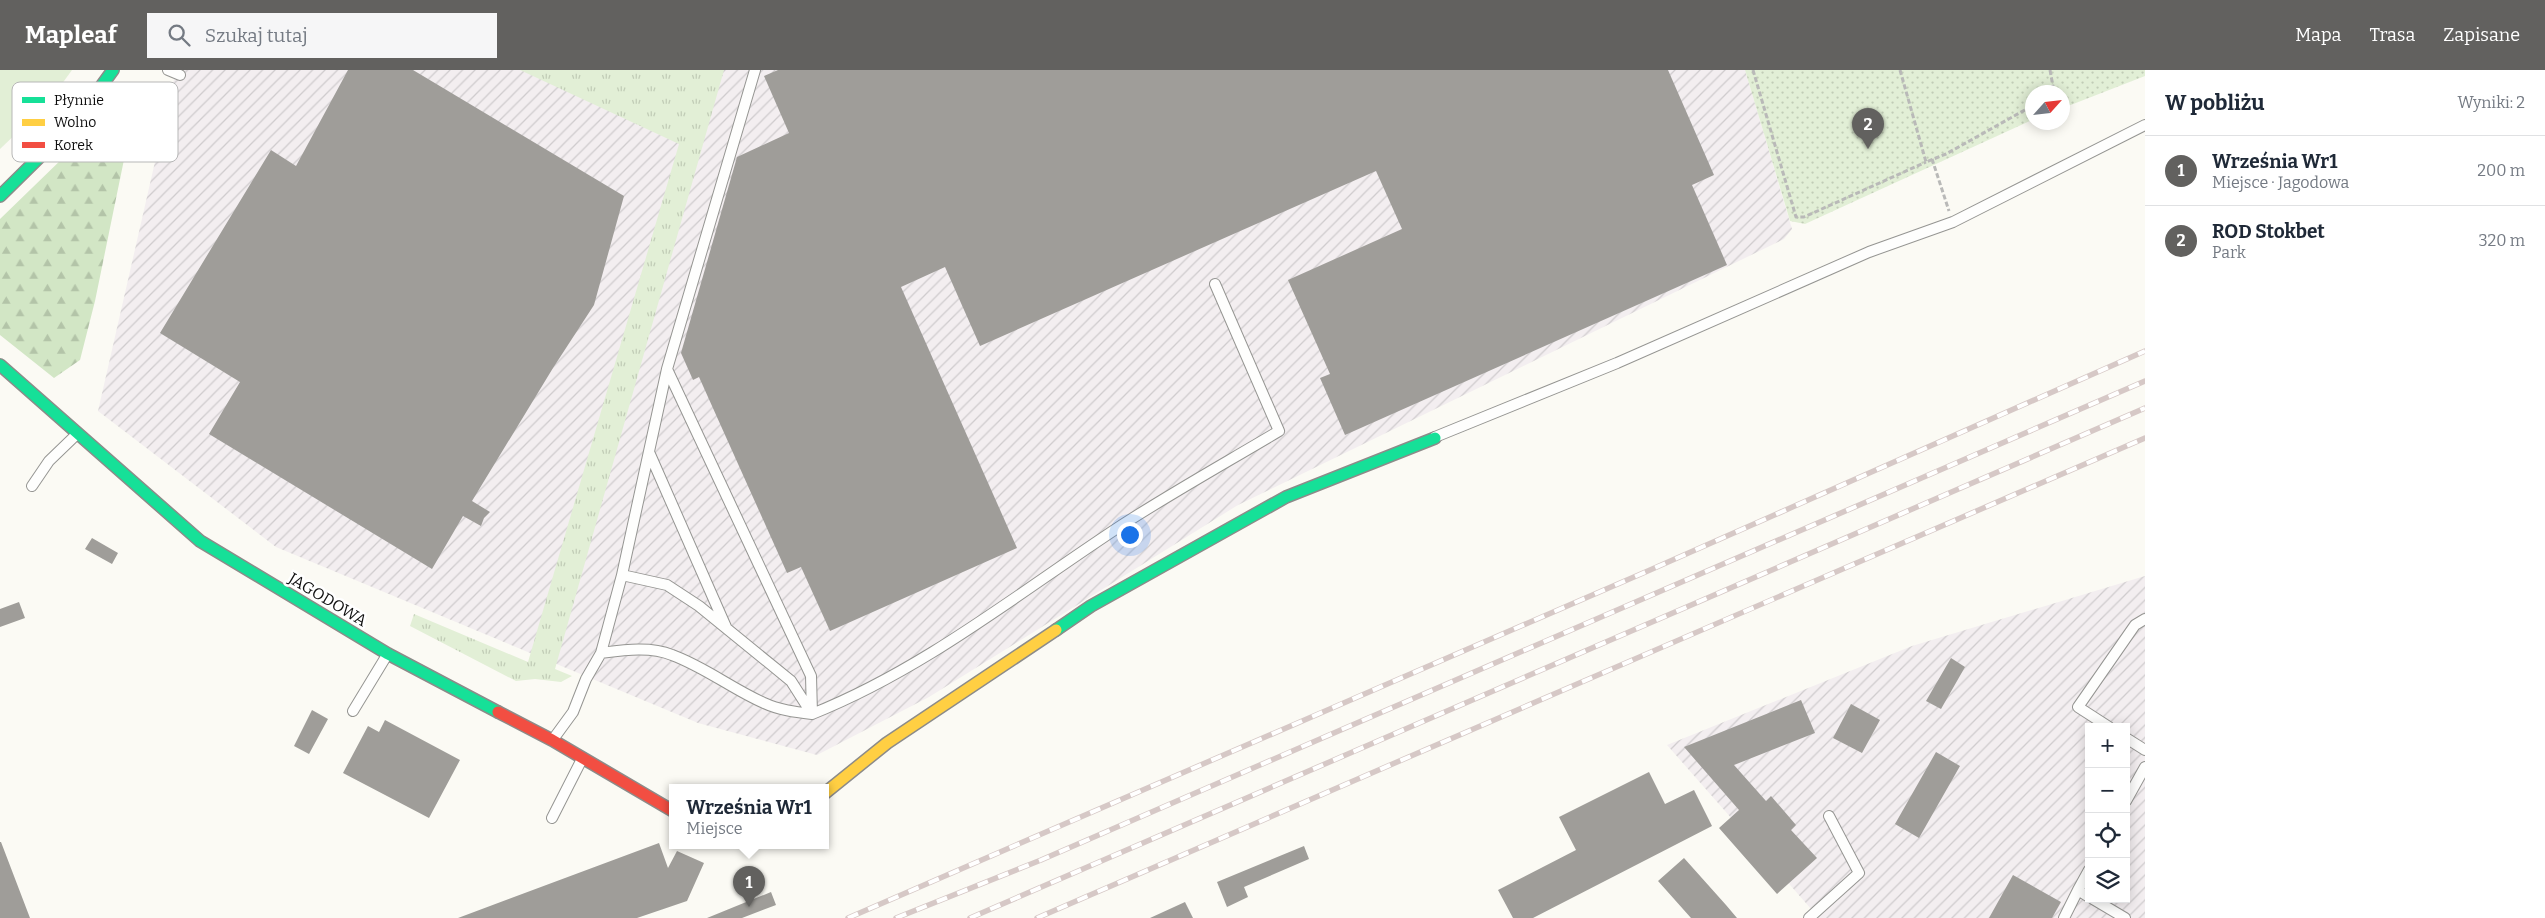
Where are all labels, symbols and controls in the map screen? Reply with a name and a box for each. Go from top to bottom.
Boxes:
search box [147,13,497,58]
text: Mapleaf [25,21,117,49]
icon: search [165,21,193,49]
text: Szukaj tutaj [205,24,308,47]
text: Mapa [2295,24,2341,46]
text: Trasa [2369,24,2415,46]
text: Zapisane [2443,24,2520,46]
legend [12,82,178,162]
north arrow [2025,85,2070,130]
text: W pobliżu [2165,90,2265,116]
text: Płynnie [54,92,104,109]
text: Wyniki: 2 [2458,93,2525,112]
pin: 2 [1852,108,1884,149]
text: Wolno [54,114,96,131]
text: Korek [54,137,93,154]
text: Września Wr1 [2212,150,2337,173]
text: 1 [2178,161,2184,180]
text: 200 m [2477,161,2525,180]
text: Miejsce · Jagodowa [2212,173,2349,192]
text: ROD Stokbet [2212,220,2325,243]
text: 2 [2176,231,2186,250]
text: 320 m [2478,231,2525,250]
text: Park [2212,243,2246,262]
your location [1117,522,1143,548]
street label: JAGODOWA [284,568,371,631]
map controls [2085,723,2130,903]
button: + [2085,723,2130,768]
button: − [2085,768,2130,813]
popup [669,784,829,849]
text: Września Wr1 [686,796,812,819]
button: locate [2085,813,2130,858]
text: Miejsce [686,819,742,838]
button: layers [2085,858,2130,903]
pin: 1 [733,866,765,907]

